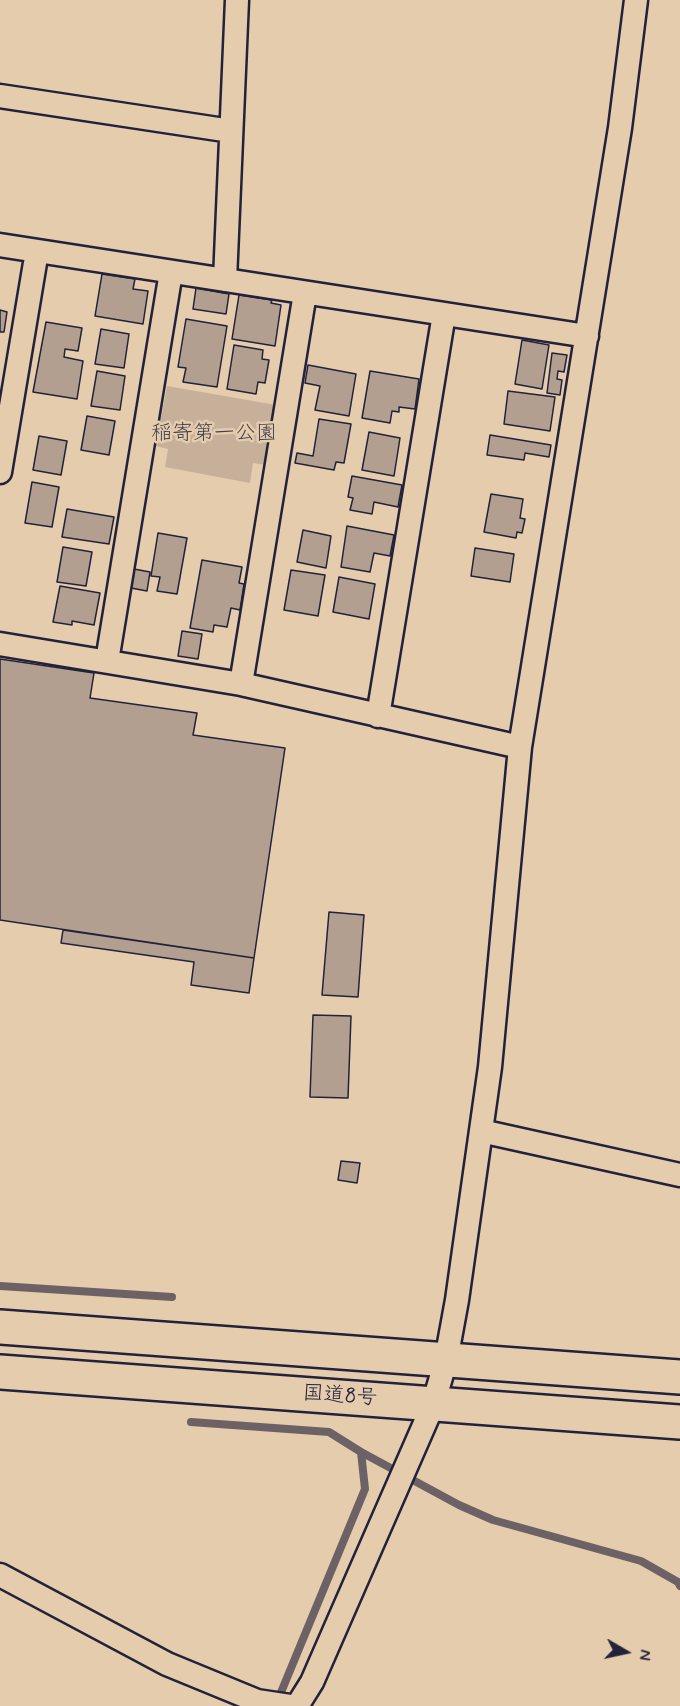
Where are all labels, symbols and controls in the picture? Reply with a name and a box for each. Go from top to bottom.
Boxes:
park label: 稲寄第一公園 [151,422,277,448]
street label: 国道8号 [302,1382,378,1412]
north arrow [596,1622,656,1682]
text: N [633,1648,655,1662]

